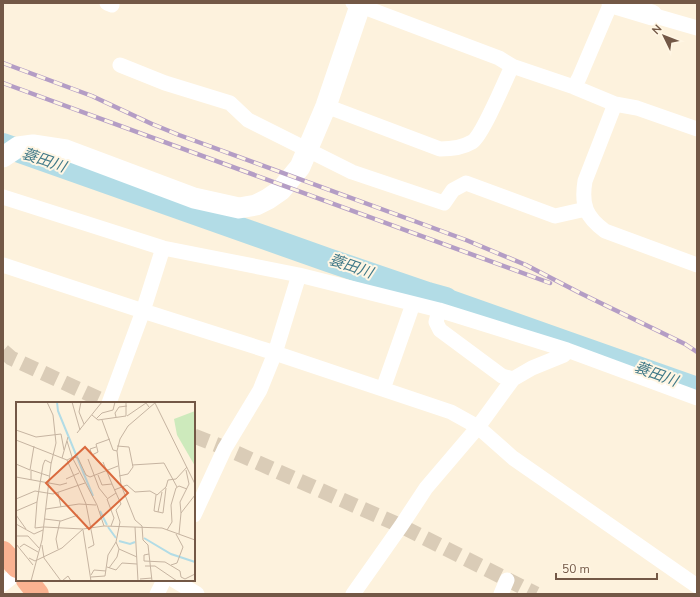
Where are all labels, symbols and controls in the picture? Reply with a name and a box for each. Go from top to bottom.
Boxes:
north arrow [644,16,684,56]
text: N [649,21,665,38]
water label: 蓑田川 [19,143,70,177]
water label: 蓑田川 [326,249,377,283]
water label: 蓑田川 [631,357,682,392]
inset map [16,402,195,581]
scale bar [556,555,657,581]
text: 50 m [562,561,590,577]

